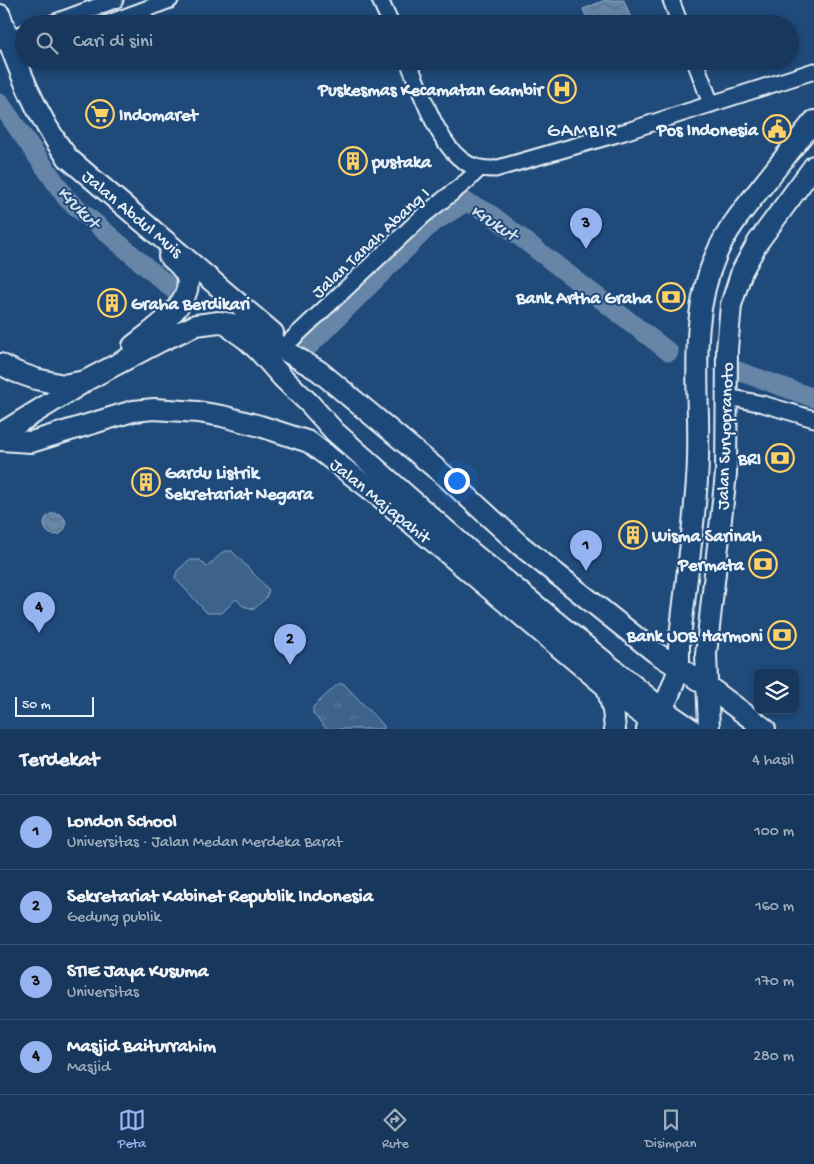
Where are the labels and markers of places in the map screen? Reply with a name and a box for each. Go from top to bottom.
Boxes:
hospital icon: Puskesmas Kecamatan Gambir [547,74,577,104]
place label: Puskesmas Kecamatan Gambir [317,81,546,102]
supermarket icon: Indomaret [85,99,115,129]
place label: Indomaret [119,106,199,127]
public building icon: Pos Indonesia [762,114,792,144]
place label: Pos Indonesia [656,121,759,142]
building icon: pustaka [338,146,368,176]
place label: pustaka [371,153,432,174]
pin: 3 [570,208,602,249]
bank icon: Bank Artha Graha [656,282,686,312]
building icon: Graha Berdikari [97,288,127,318]
place label: Bank Artha Graha [515,289,653,310]
place label: Graha Berdikari [131,295,250,316]
bank icon: BRI [765,443,795,473]
place label: BRI [737,450,761,471]
place label: Gardu Listrik Sekretariat Negara [165,464,314,506]
building icon: Gardu Listrik Sekretariat Negara [131,467,161,497]
building icon: Wisma Sarinah [618,520,648,550]
place label: Wisma Sarinah [651,527,762,548]
pin: 1 [570,530,602,571]
bank icon: Permata [748,549,778,579]
place label: Permata [677,556,745,577]
pin: 4 [23,592,55,633]
bank icon: Bank UOB Harmoni [767,620,797,650]
pin: 2 [274,624,306,665]
place label: Bank UOB Harmoni [626,627,763,648]

